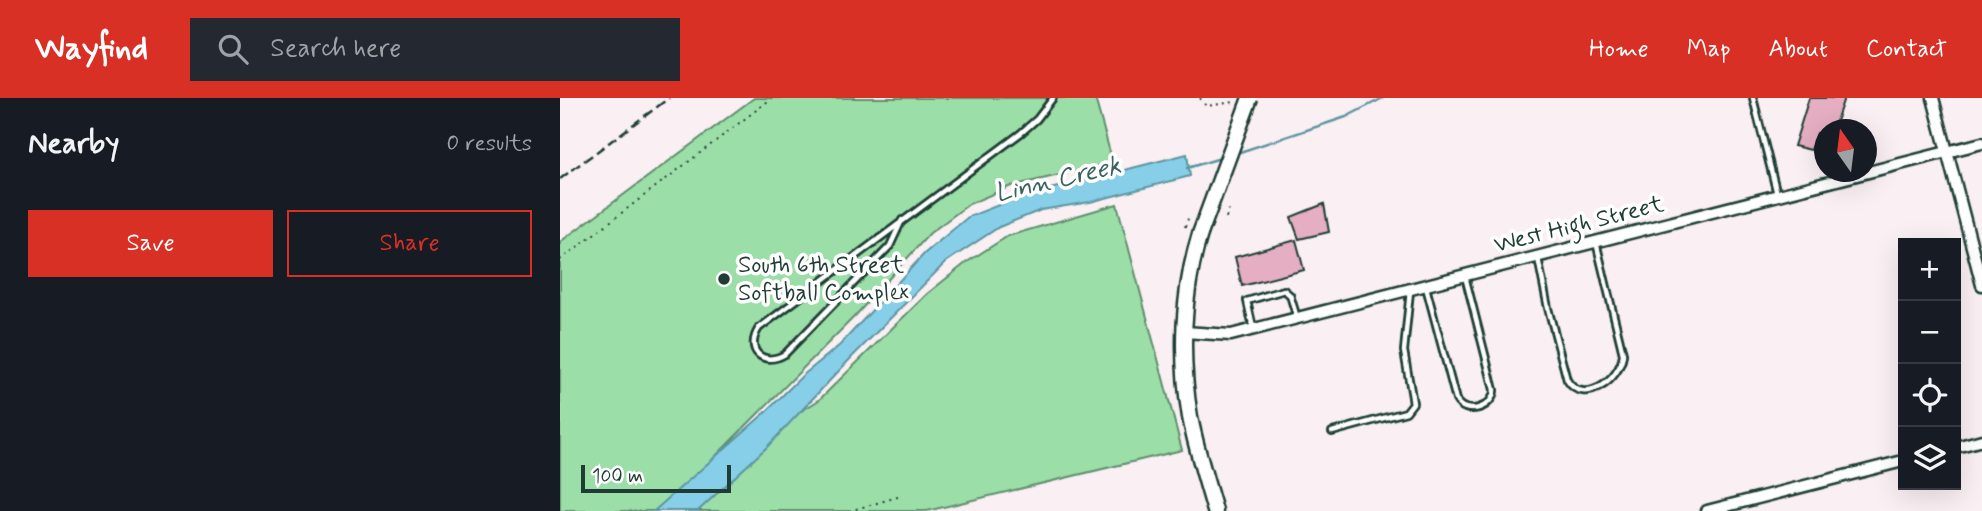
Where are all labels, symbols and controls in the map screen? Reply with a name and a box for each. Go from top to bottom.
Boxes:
search box [190,18,680,81]
text: Wayfind [35,27,148,71]
icon: search [214,30,252,68]
text: Search here [270,32,401,66]
text: Home [1589,34,1649,65]
text: Map [1687,34,1731,65]
text: About [1769,34,1828,65]
text: Contact [1866,34,1947,65]
north arrow [1814,119,1877,182]
text: Nearby [28,124,119,163]
text: 0 results [446,129,532,159]
water label: Linn Creek [992,149,1124,211]
street label: West High Street [1491,189,1668,264]
button: Save [28,210,273,277]
button: Share [287,210,532,277]
map controls [1898,238,1961,490]
button: + [1898,238,1961,301]
place label: South 6th Street Softball Complex [738,250,909,309]
marker: South 6th Street Softball Complex [716,271,732,287]
button: − [1898,301,1961,364]
button: locate [1898,364,1961,427]
button: layers [1898,427,1961,490]
scale bar [581,462,732,494]
text: 100 m [592,464,643,489]

